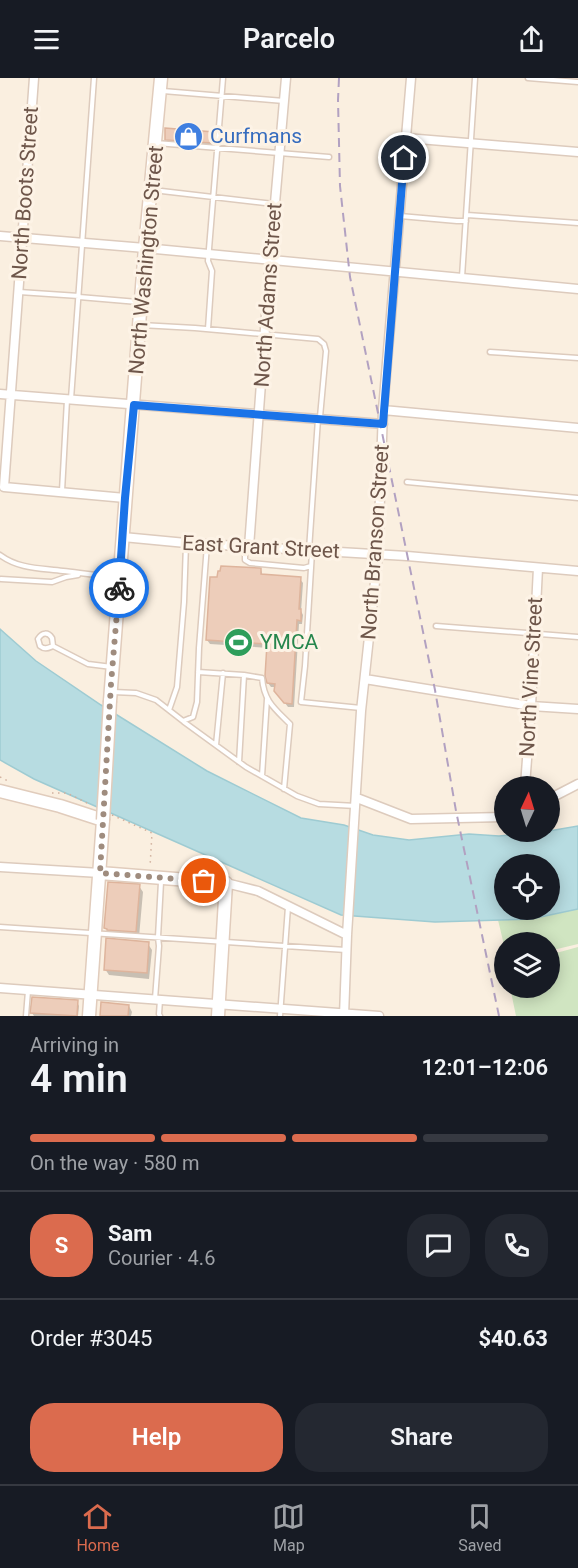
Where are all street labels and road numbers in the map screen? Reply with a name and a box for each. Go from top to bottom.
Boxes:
street label: North Boots Street [7,105,43,280]
street label: North Washington Street [124,144,168,375]
street label: North Adams Street [250,202,286,388]
street label: North Branson Street [356,443,394,641]
street label: East Grant Street [182,531,341,563]
street label: North Vine Street [515,596,547,758]

